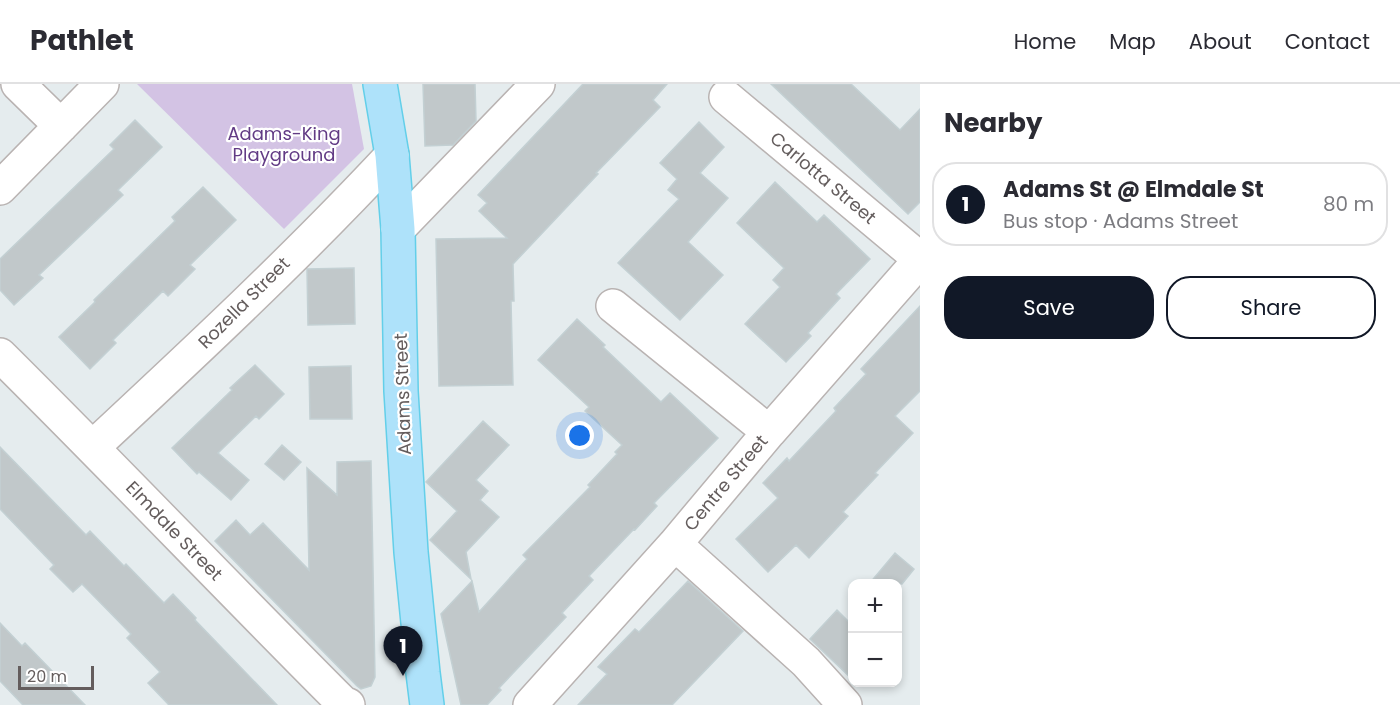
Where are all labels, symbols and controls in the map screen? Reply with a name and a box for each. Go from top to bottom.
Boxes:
text: Pathlet [30,21,134,60]
text: Home [1014,27,1076,56]
text: Map [1109,27,1156,56]
text: About [1189,27,1252,56]
text: Contact [1285,27,1370,56]
text: Nearby [944,105,1042,141]
park label: Adams-King Playground [227,121,341,167]
street label: Carlotta Street [765,126,882,229]
text: Adams St @ Elmdale St [1003,174,1264,205]
text: 1 [962,190,969,218]
text: 80 m [1323,190,1374,218]
text: Bus stop · Adams Street [1003,207,1238,235]
street label: Rozella Street [192,251,295,354]
button: Save [944,276,1154,339]
button: Share [1166,276,1376,339]
street label: Adams Street [388,333,417,455]
your location [565,421,594,450]
street label: Centre Street [678,429,773,536]
street label: Elmdale Street [120,475,228,586]
map controls [848,579,902,687]
button: + [848,579,902,633]
pin: 1 [384,626,422,676]
button: − [848,633,902,687]
scale bar [18,663,94,690]
text: 20 m [27,665,67,688]

